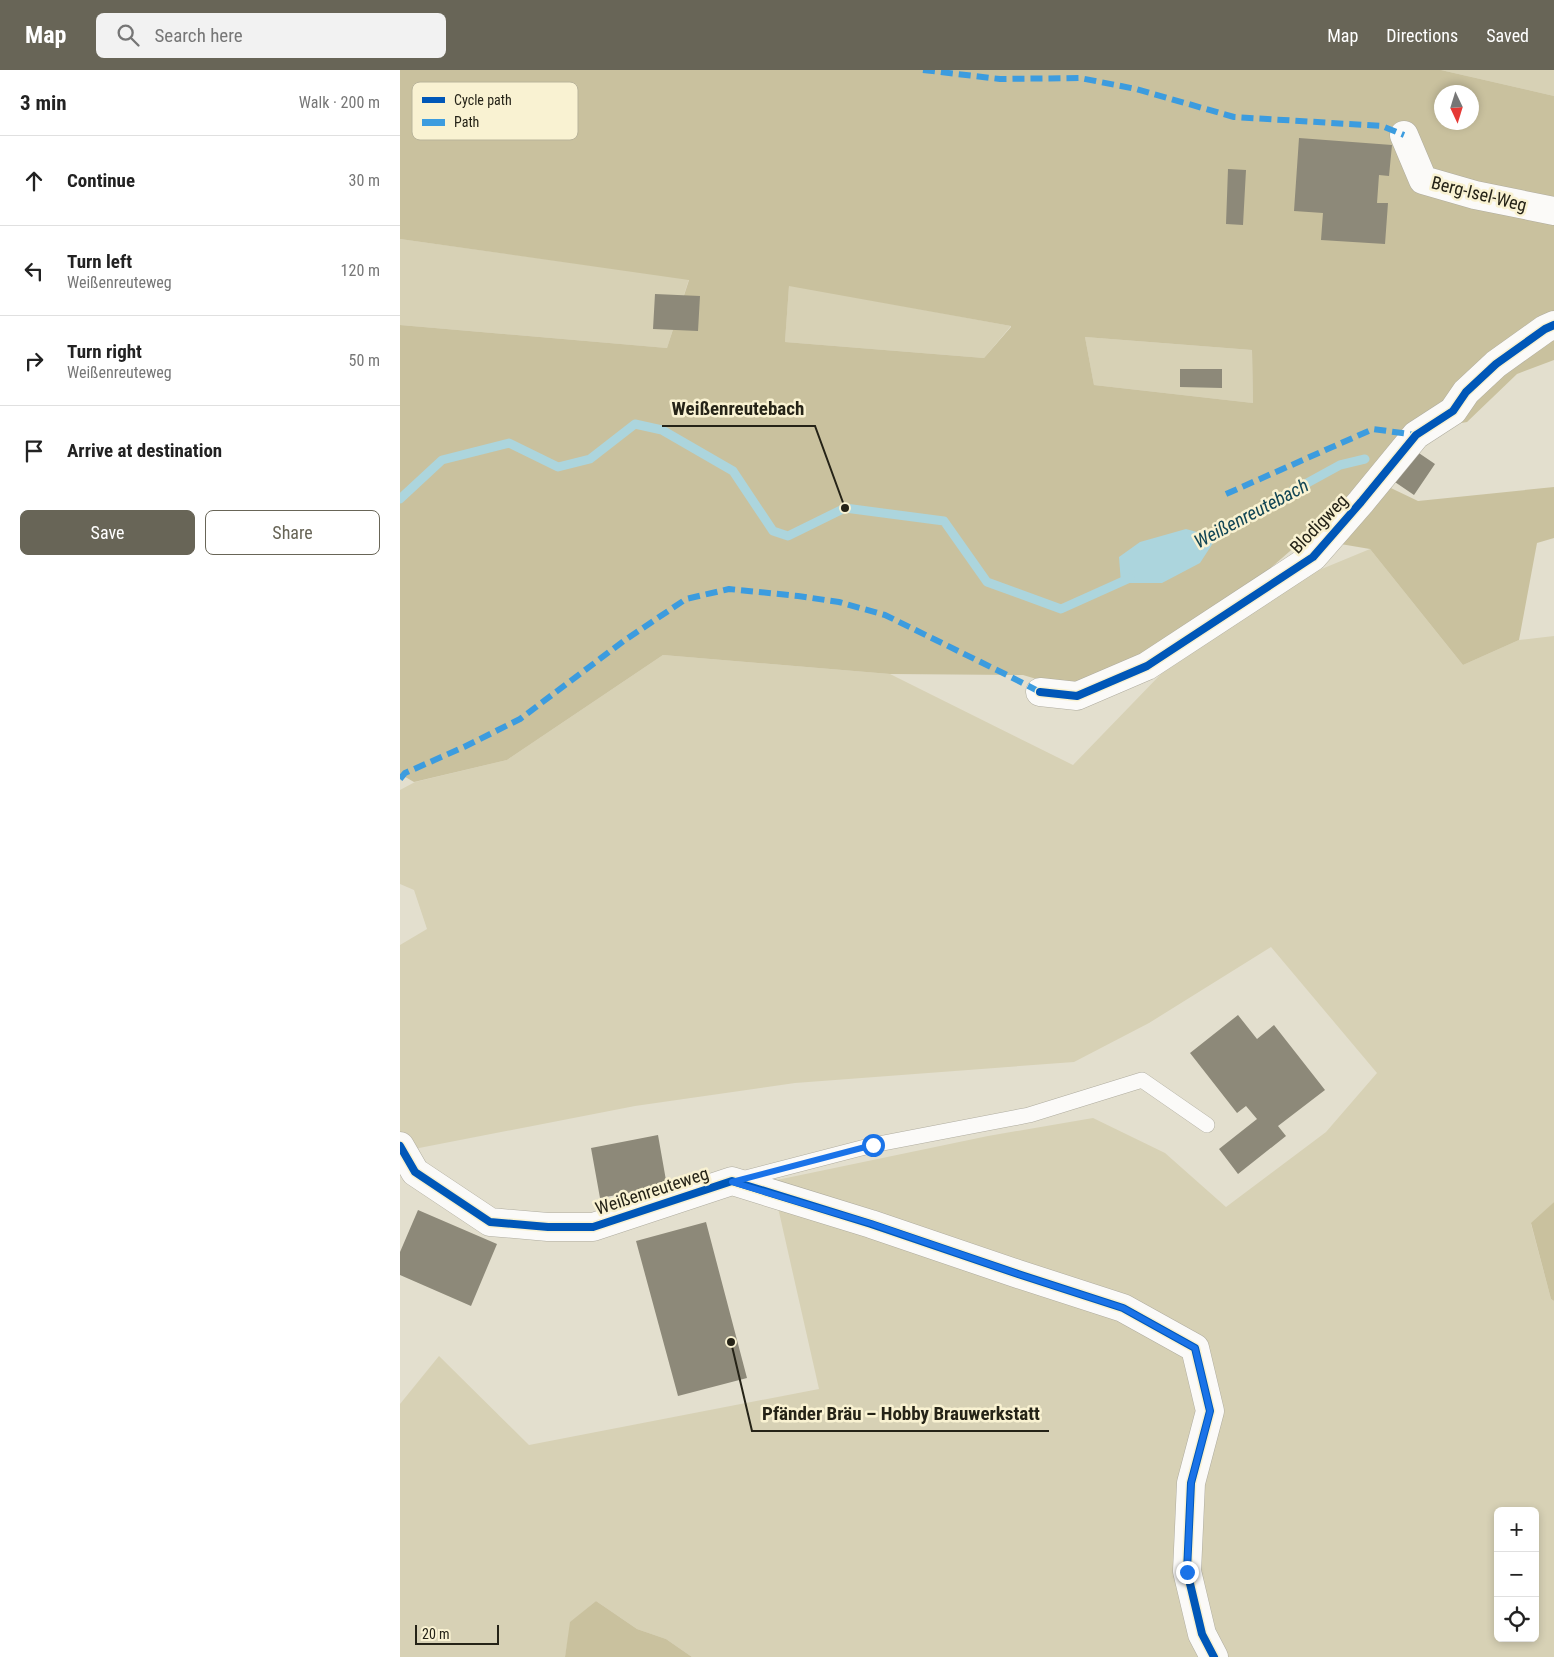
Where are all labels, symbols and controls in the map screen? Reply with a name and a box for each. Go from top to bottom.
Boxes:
search box [96,13,446,58]
text: Map [25,21,66,49]
icon: search [114,21,142,49]
text: Search here [154,24,243,47]
text: Map [1327,25,1358,46]
text: Directions [1386,25,1458,46]
text: Saved [1486,25,1529,46]
legend [412,82,578,140]
north arrow [1434,85,1479,130]
text: 3 min [20,91,67,115]
text: Cycle path [454,92,512,108]
text: Walk · 200 m [299,93,380,112]
text: Path [454,114,479,130]
icon: ahead [20,167,48,195]
text: Continue [67,169,135,192]
text: 30 m [348,171,380,190]
street label: Berg-Isel-Weg [1429,172,1529,215]
text: Turn left [67,250,132,273]
icon: left [20,257,48,285]
text: 120 m [341,261,380,280]
text: Weißenreuteweg [67,273,172,292]
text: Turn right [67,340,142,363]
icon: right [20,347,48,375]
text: 50 m [348,351,380,370]
text: Weißenreuteweg [67,363,172,382]
callout: Weißenreutebach [662,392,815,426]
text: Weißenreutebach [672,397,804,420]
icon: arrive [20,437,48,465]
text: Arrive at destination [67,439,222,462]
water label: Weißenreutebach [1190,474,1312,553]
street label: Blodigweg [1285,490,1352,558]
button: Save [20,510,195,555]
button: Share [205,510,380,555]
route start [862,1134,885,1157]
street label: Weißenreuteweg [593,1162,711,1219]
callout: Pfänder Bräu – Hobby Brauwerkstatt [752,1397,1049,1431]
text: Pfänder Bräu – Hobby Brauwerkstatt [762,1402,1040,1425]
map controls [1494,1507,1539,1642]
button: + [1494,1507,1539,1552]
button: − [1494,1552,1539,1597]
route end [1176,1561,1199,1584]
button: locate [1494,1597,1539,1642]
scale bar [415,1622,499,1645]
text: 20 m [422,1626,450,1642]

